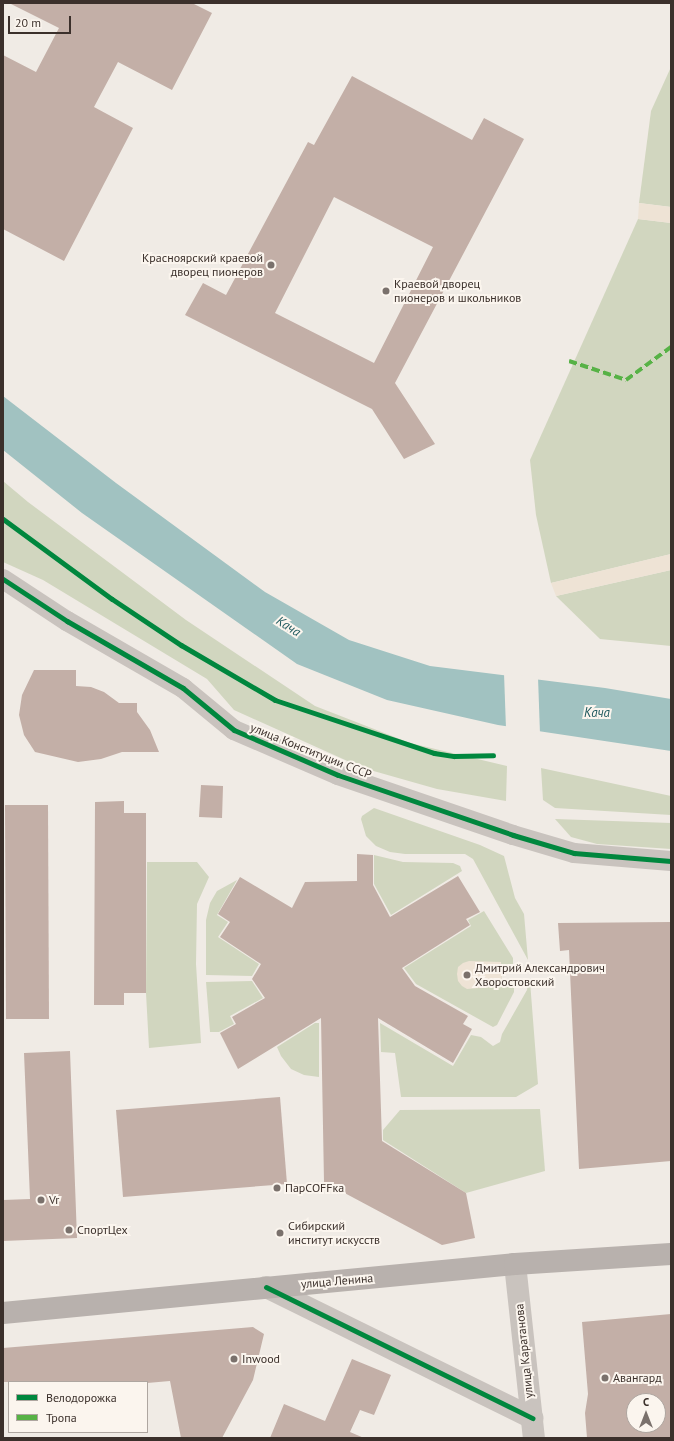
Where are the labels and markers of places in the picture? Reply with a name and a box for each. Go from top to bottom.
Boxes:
place label: Красноярский краевой дворец пионеров [142,251,263,279]
marker: Красноярский краевой дворец пионеров [266,260,276,270]
place label: Краевой дворец пионеров и школьников [394,277,521,305]
marker: Краевой дворец пионеров и школьников [381,286,391,296]
place label: Дмитрий Александрович Хворостовский [475,961,605,989]
marker: Дмитрий Александрович Хворостовский [462,970,472,980]
place label: ПарCOFFка [285,1181,344,1195]
marker: ПарCOFFка [272,1183,282,1193]
place label: Vr [49,1193,59,1207]
marker: Vr [36,1195,46,1205]
place label: Сибирский институт искусств [288,1219,380,1247]
place label: СпортЦех [77,1223,128,1237]
marker: СпортЦех [64,1225,74,1235]
marker: Сибирский институт искусств [275,1228,285,1238]
place label: Inwood [242,1352,280,1366]
marker: Inwood [229,1354,239,1364]
place label: Авангард [613,1371,662,1385]
marker: Авангард [600,1373,610,1383]

